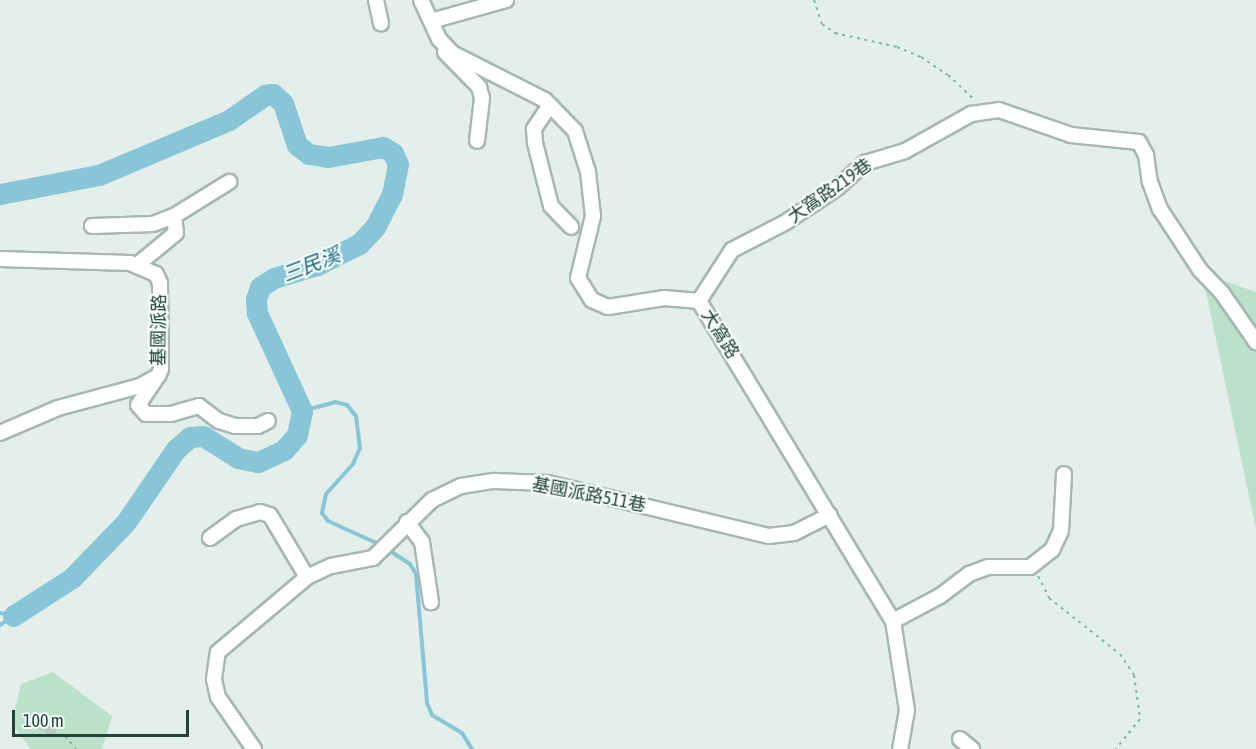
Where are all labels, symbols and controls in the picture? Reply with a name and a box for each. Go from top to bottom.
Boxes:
street label: 大窩路219巷 [784,154,876,228]
water label: 三民溪 [279,242,343,286]
street label: 基國派路 [148,294,170,366]
street label: 大窩路 [697,305,743,363]
street label: 基國派路511巷 [530,473,648,517]
scale bar [15,698,192,736]
text: 100 m [23,710,64,731]

